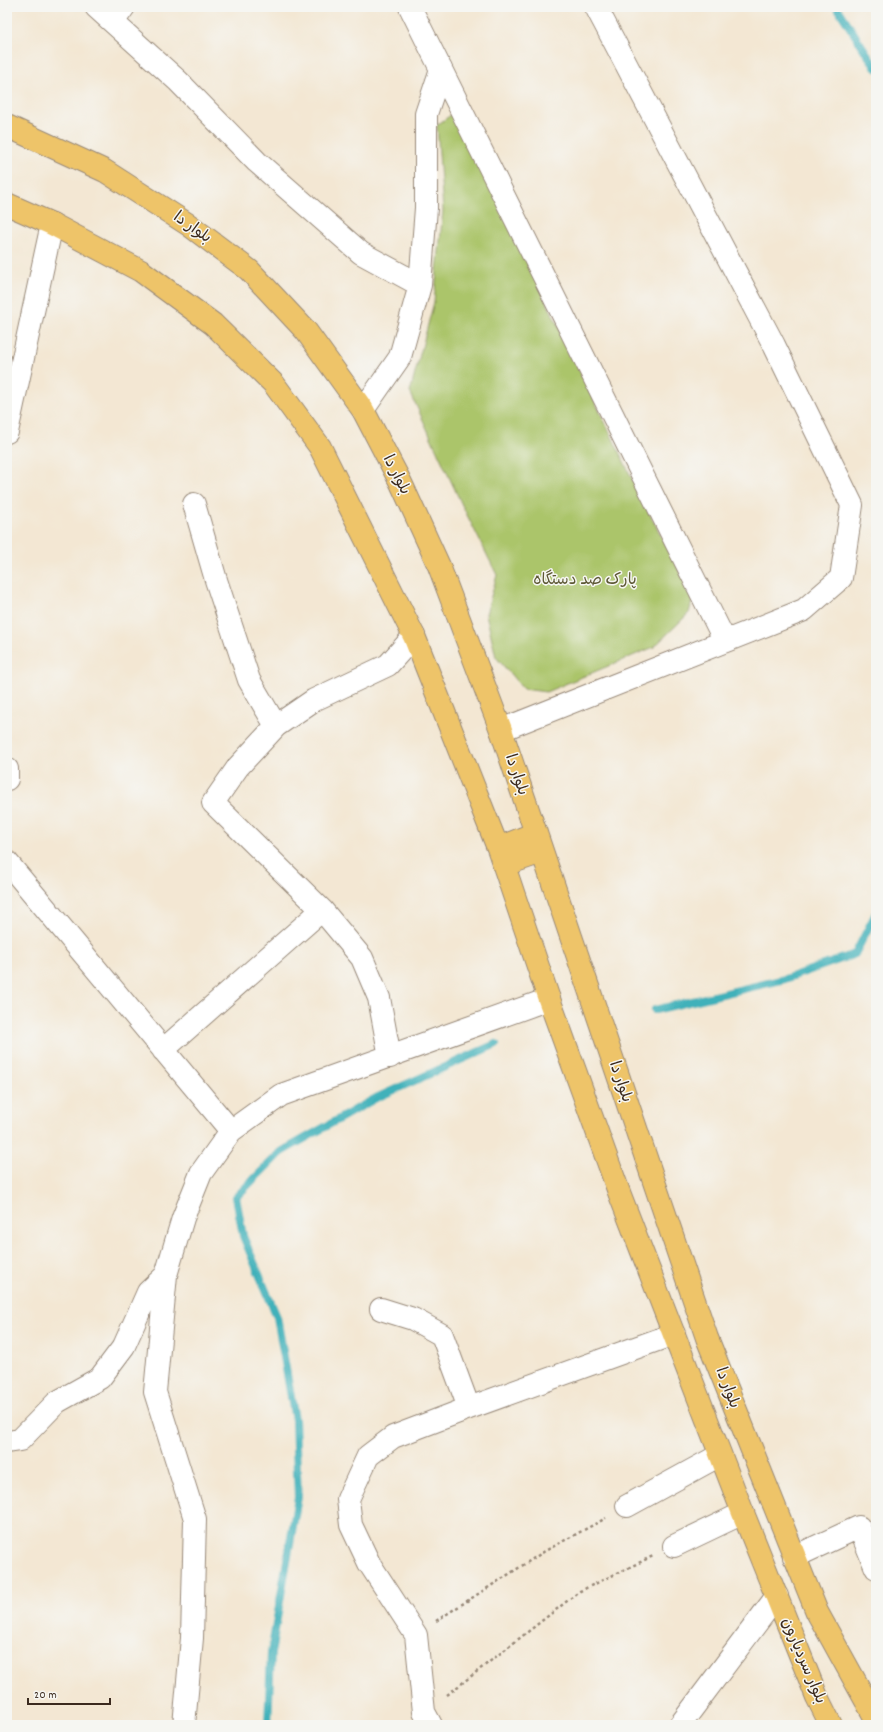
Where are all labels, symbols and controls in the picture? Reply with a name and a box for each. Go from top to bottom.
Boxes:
street label: بلوار دا [168,206,216,250]
street label: بلوار دا [376,451,416,499]
park label: پارک صد دستگاه [533,569,637,592]
street label: بلوار دا [498,751,534,799]
street label: بلوار دا [602,1058,638,1106]
street label: بلوار دا [709,1364,745,1412]
street label: بلوار سردیارون [775,1614,831,1708]
scale bar [28,1680,110,1706]
text: 20 m [34,1687,57,1704]

